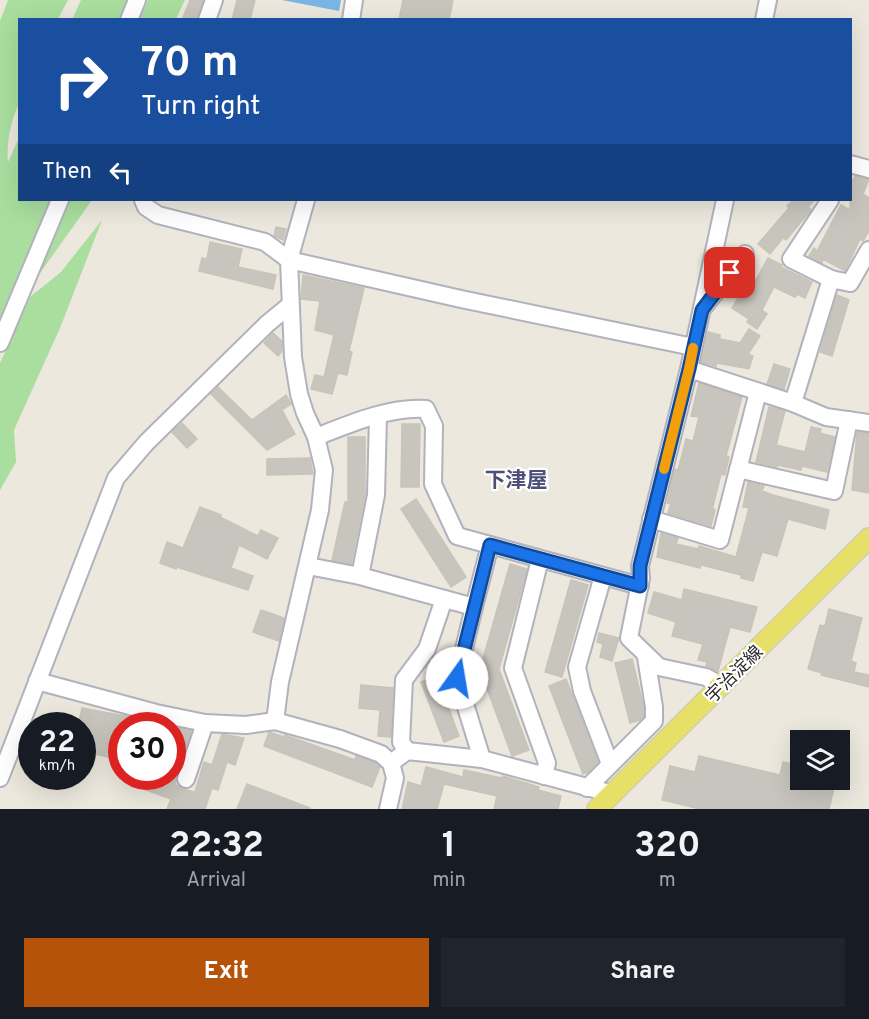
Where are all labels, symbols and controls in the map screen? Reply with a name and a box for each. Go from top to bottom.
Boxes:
text: 70 m [141,38,239,91]
icon: right [42,42,120,120]
text: Turn right [141,90,260,124]
icon: left [104,156,137,189]
text: Then [42,159,92,186]
pin [704,247,755,298]
icon: arrive [713,256,746,289]
district label: 下津屋 [485,468,548,495]
street label: 宇治淀線 [701,641,769,709]
position arrow [425,646,489,710]
speed limit sign: 30 [108,712,186,790]
text: 22 [39,725,75,762]
map controls [790,730,850,790]
button: layers [790,730,850,790]
text: km/h [39,757,75,776]
text: 22:32 [168,824,264,870]
text: 1 [442,824,456,870]
text: 320 [634,824,701,870]
text: Arrival [186,868,246,894]
text: min [432,868,466,894]
text: m [659,868,676,894]
button: Exit [24,938,429,1007]
button: Share [441,938,845,1007]

